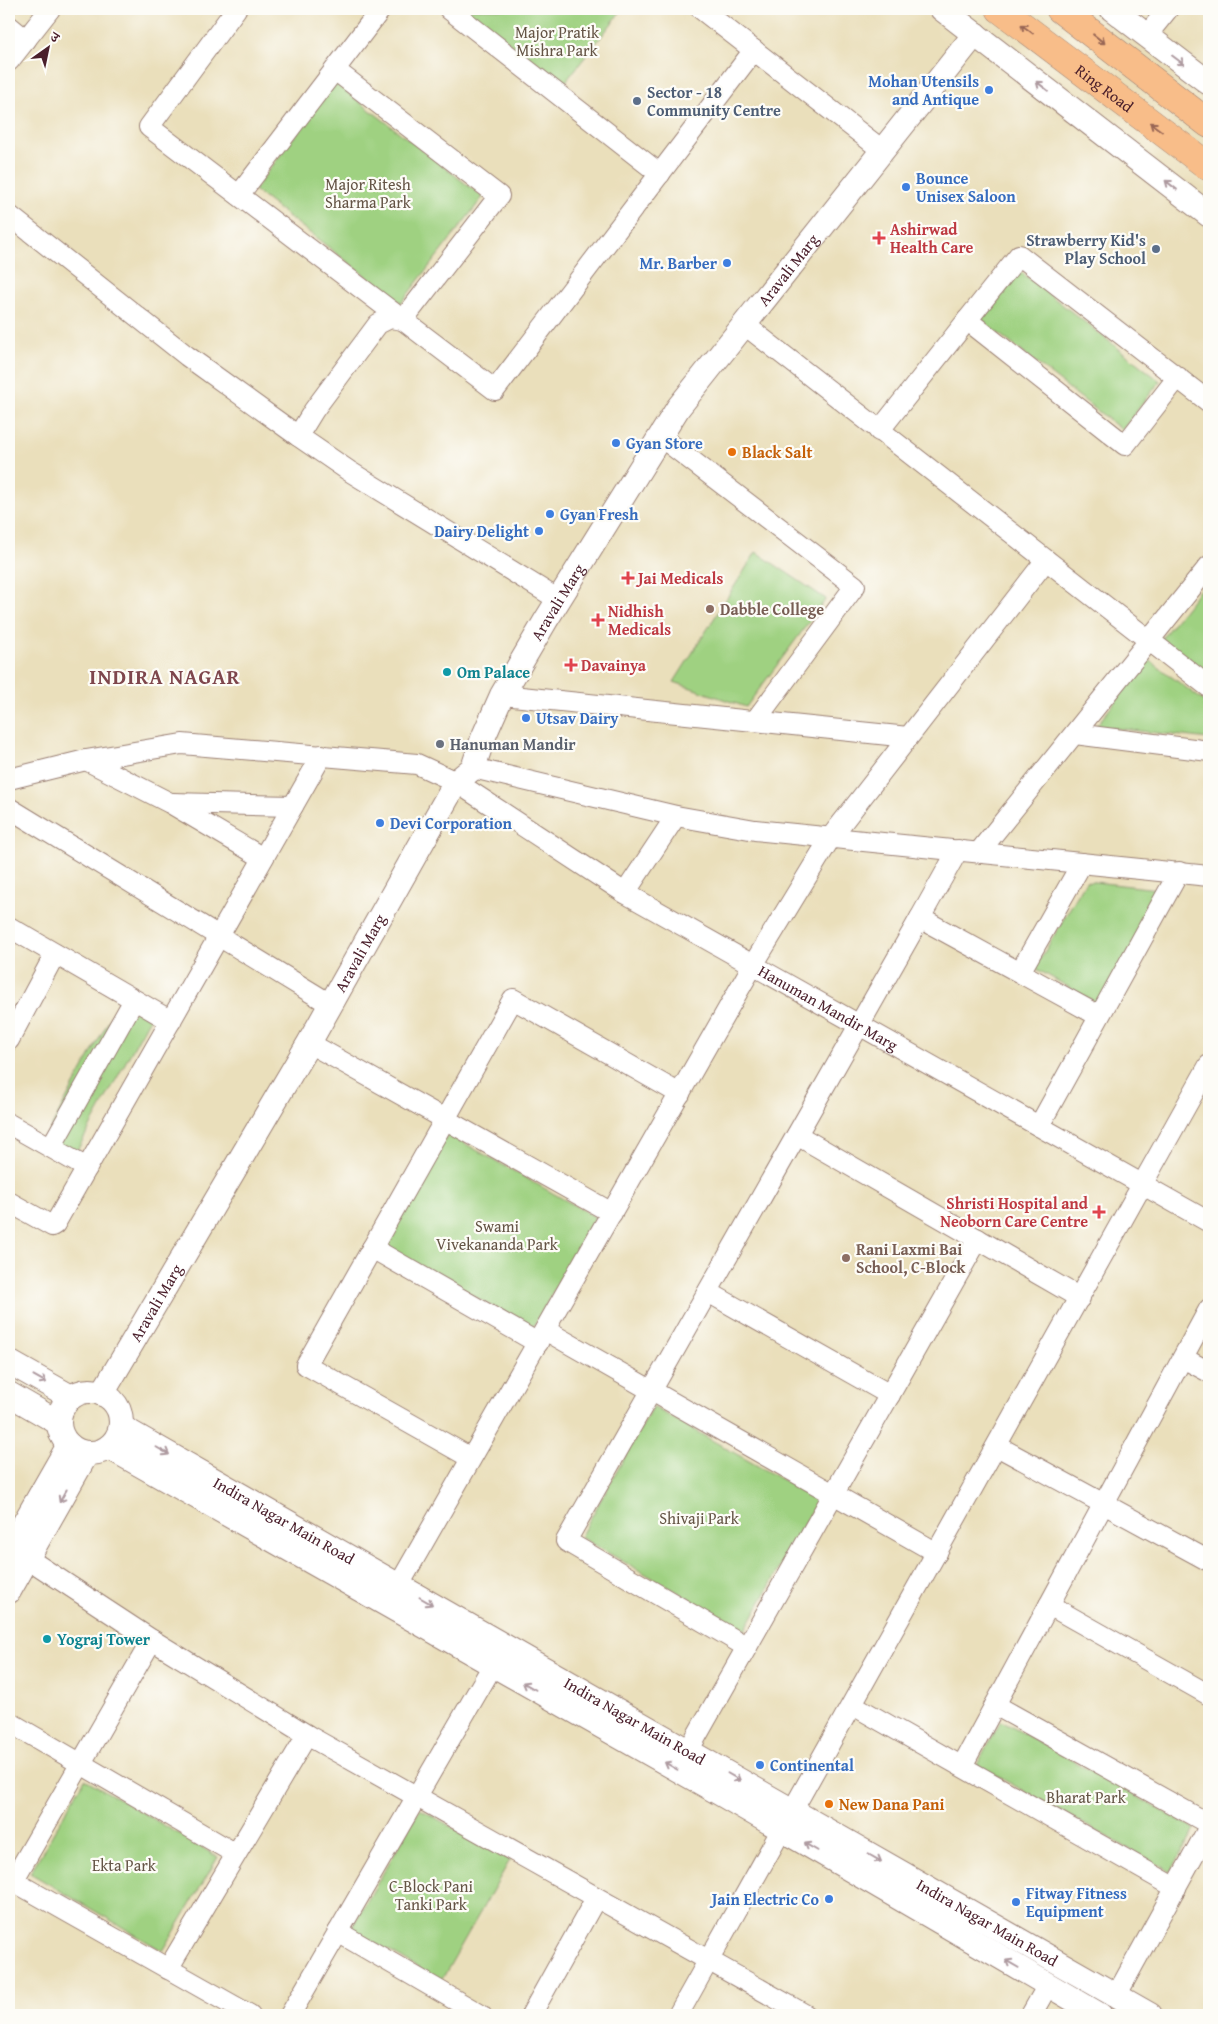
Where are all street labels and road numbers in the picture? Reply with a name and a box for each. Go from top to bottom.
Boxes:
street label: Ring Road [1070,58,1139,118]
street label: Aravali Marg [752,228,824,311]
street label: Aravali Marg [525,559,590,645]
street label: Aravali Marg [328,909,391,996]
street label: Hanuman Mandir Marg [754,959,903,1057]
street label: Aravali Marg [124,1259,188,1346]
street label: Indira Nagar Main Road [209,1470,360,1570]
street label: Indira Nagar Main Road [560,1671,711,1771]
street label: Indira Nagar Main Road [912,1872,1063,1972]

